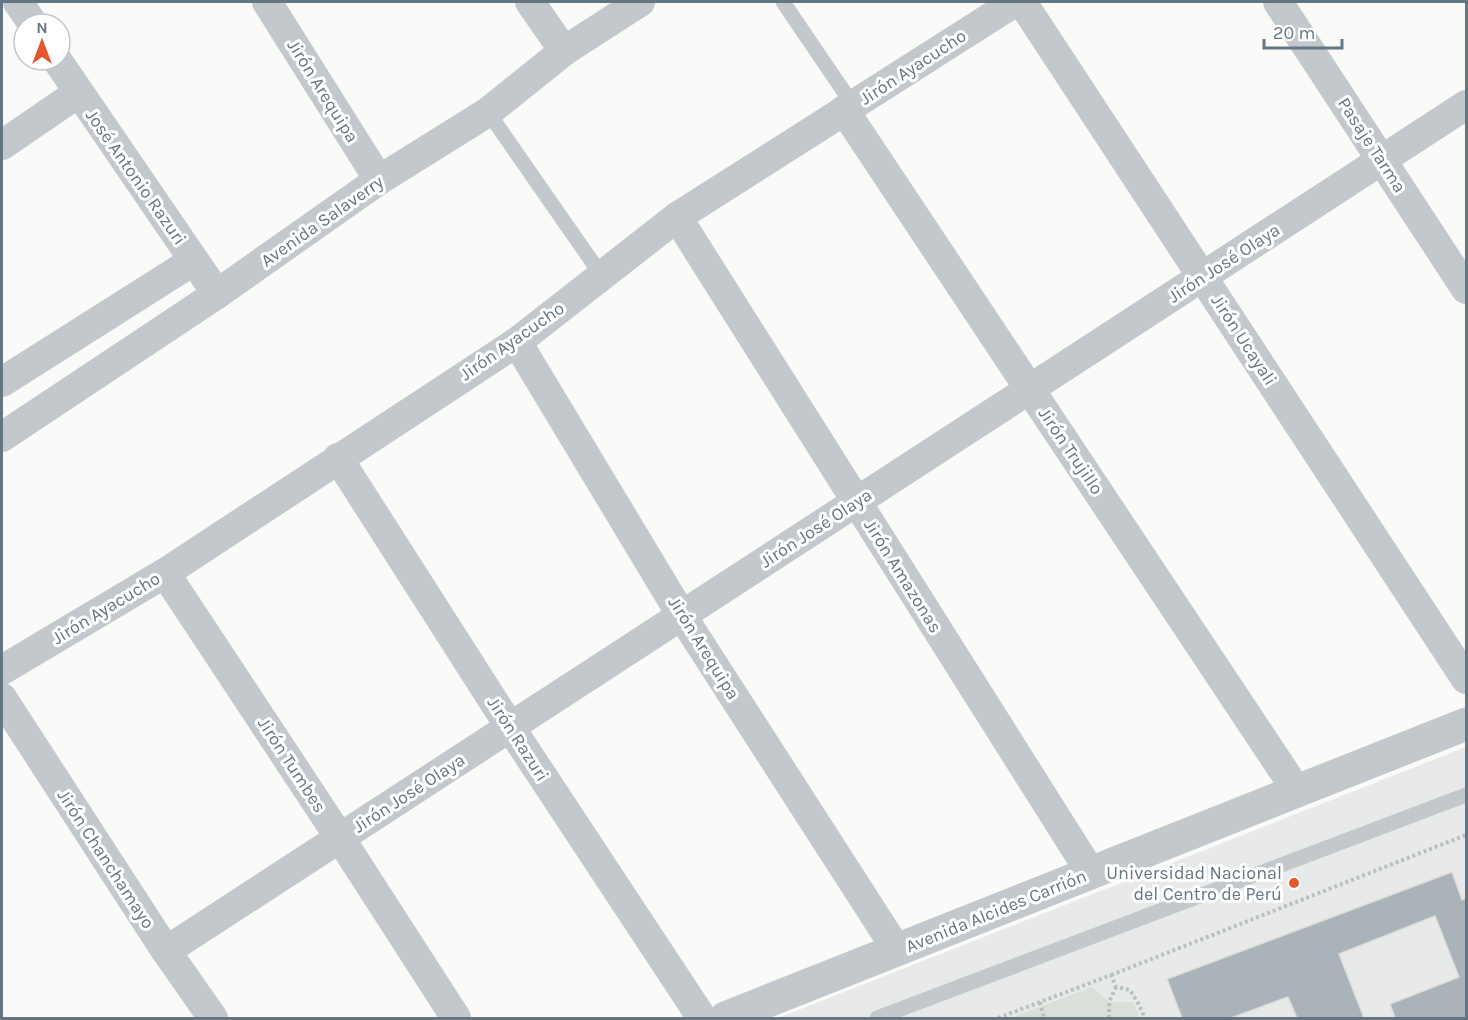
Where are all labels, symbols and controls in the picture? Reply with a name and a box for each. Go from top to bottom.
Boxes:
north arrow [12,12,72,72]
scale bar [1264,12,1342,50]
text: N [36,18,48,37]
text: 20 m [1273,22,1315,44]
street label: Jirón Ayacucho [856,24,970,110]
street label: Jirón Arequipa [283,35,363,147]
street label: Pasaje Tarma [1333,93,1411,197]
street label: José Antonio Razuri [81,105,191,249]
street label: Avenida Salaverry [256,170,388,272]
street label: Jirón José Olaya [1164,219,1284,307]
street label: Jirón Ucayali [1207,290,1281,390]
street label: Jirón Ayacucho [456,297,568,385]
street label: Jirón Trujillo [1034,403,1108,499]
street label: Jirón José Olaya [756,484,876,572]
street label: Jirón Amazonas [859,515,947,637]
street label: Jirón Ayacucho [48,567,164,649]
street label: Jirón Arequipa [664,592,744,704]
street label: Jirón Razuri [483,693,553,785]
street label: Jirón Tumbes [253,713,331,817]
street label: Jirón José Olaya [349,749,469,837]
street label: Jirón Chanchamayo [53,785,159,933]
place label: Universidad Nacional del Centro de Perú [1106,862,1282,905]
street label: Avenida Alcides Carrión [902,865,1090,957]
marker: Universidad Nacional del Centro de Perú [1287,876,1301,890]

